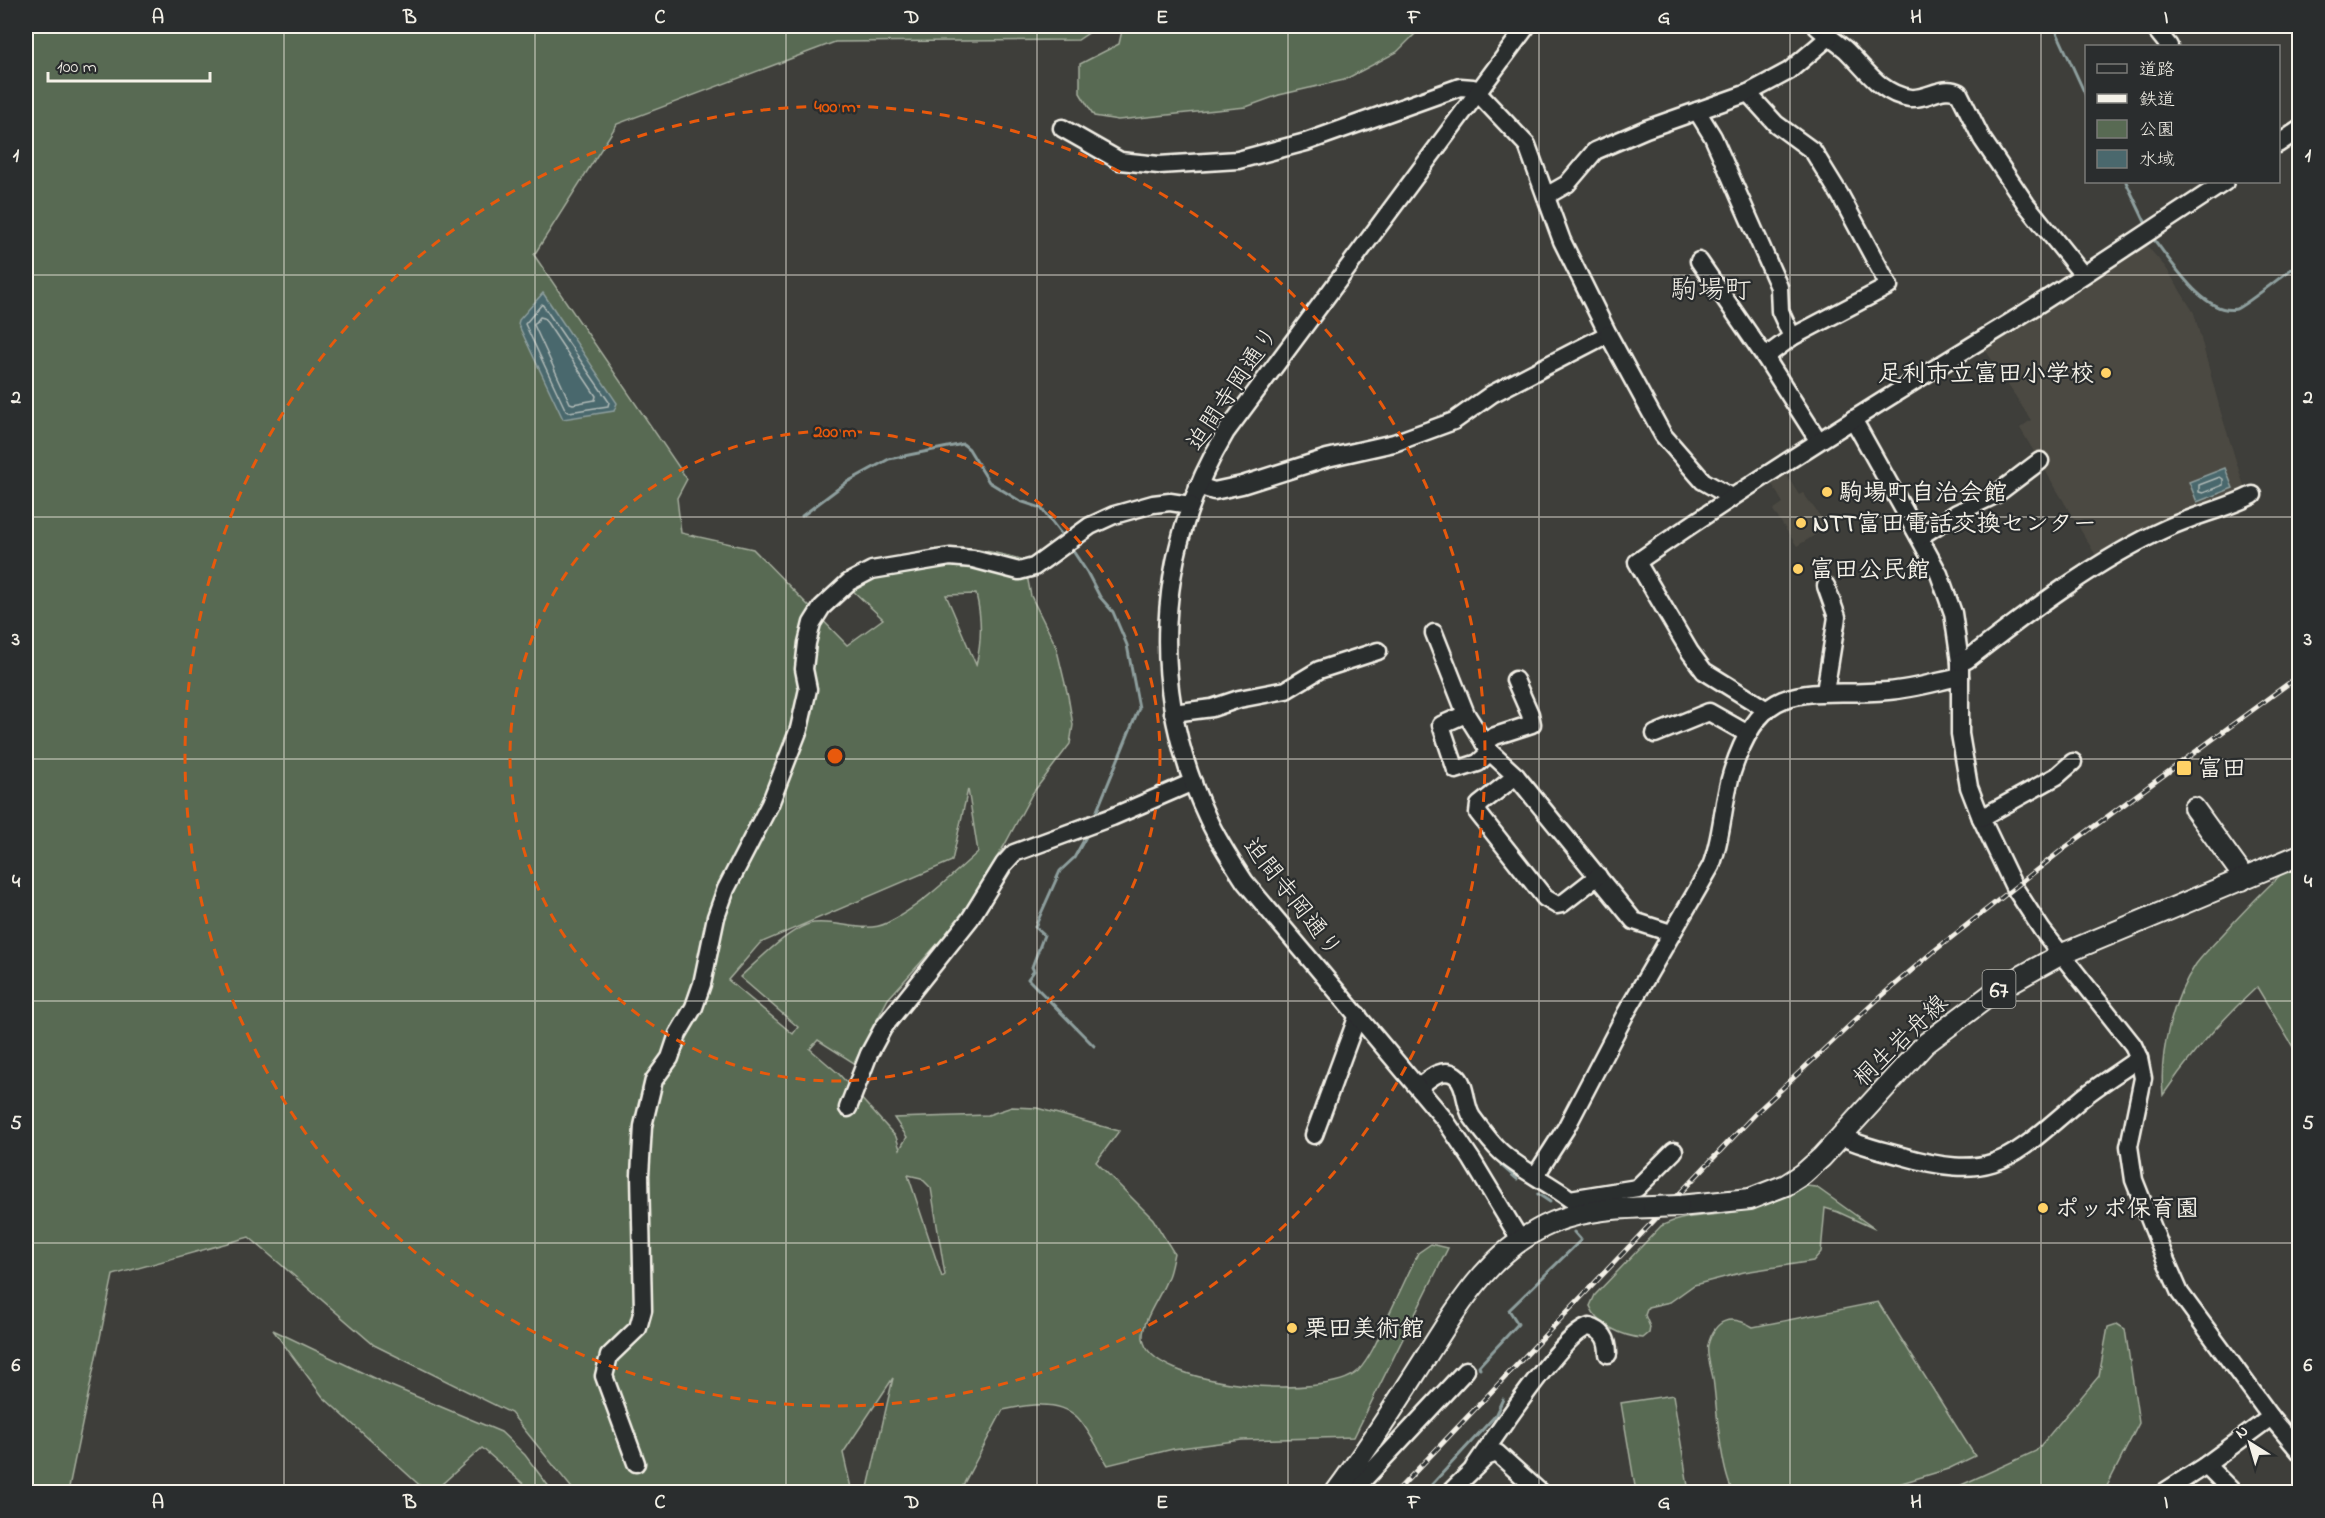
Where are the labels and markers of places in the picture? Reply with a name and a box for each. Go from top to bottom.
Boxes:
place label: 足利市立富田小学校 [1878,358,2094,393]
marker: 足利市立富田小学校 [2099,366,2113,380]
place label: 駒場町自治会館 [1839,477,2007,512]
marker: 駒場町自治会館 [1820,485,1834,499]
place label: NTT富田電話交換センター [1813,508,2097,543]
marker: NTT富田電話交換センター [1794,516,1808,530]
place label: 富田公民館 [1810,554,1930,589]
marker: 富田公民館 [1791,562,1805,576]
centre of rings [825,746,845,766]
place label: 富田 [2198,753,2246,788]
marker: 富田 [2175,759,2193,777]
place label: ポッポ保育園 [2055,1193,2199,1228]
marker: ポッポ保育園 [2036,1201,2050,1215]
place label: 栗田美術館 [1304,1313,1424,1348]
marker: 栗田美術館 [1285,1321,1299,1335]

